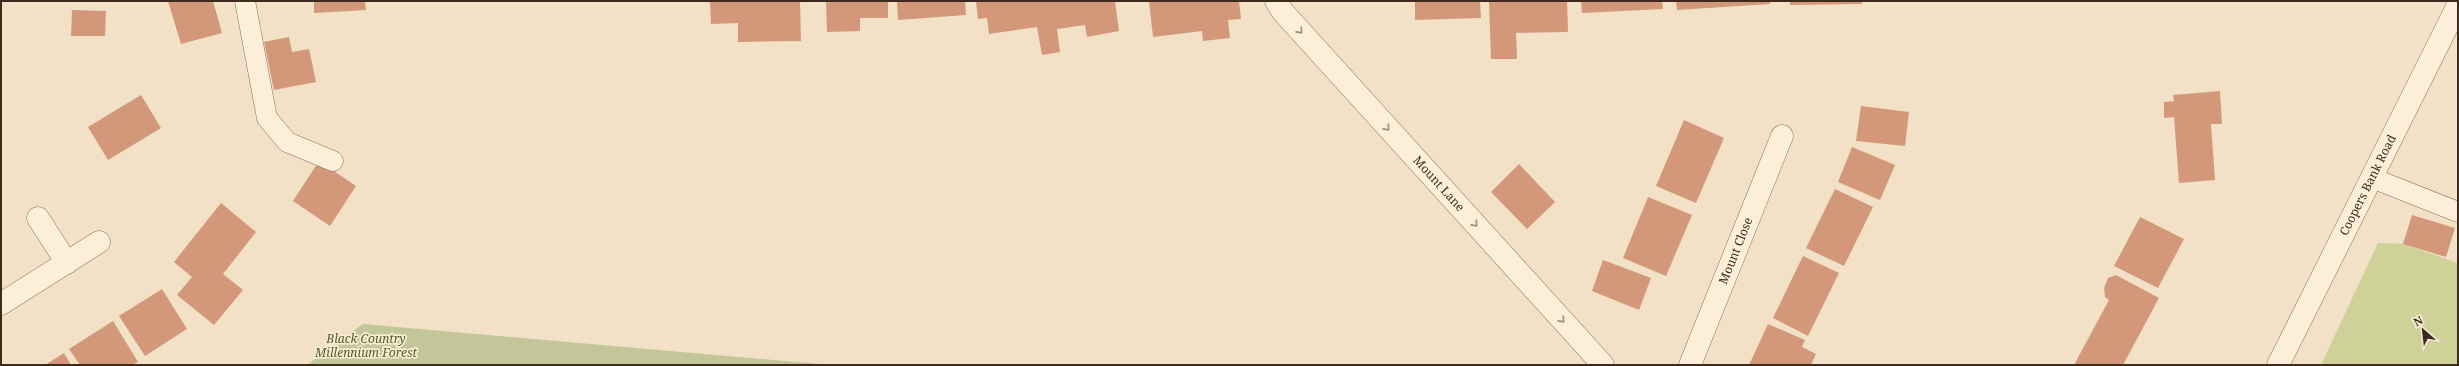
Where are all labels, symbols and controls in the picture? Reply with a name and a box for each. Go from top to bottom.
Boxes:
one-way arrow [1295,27,1302,34]
one-way arrow [1383,123,1390,130]
street label: Coopers Bank Road [2335,131,2400,238]
street label: Mount Lane [1410,152,1469,215]
street label: Mount Close [1714,215,1756,287]
one-way arrow [1470,219,1478,227]
north arrow [2403,310,2443,350]
text: N [2411,312,2426,329]
one-way arrow [1557,315,1565,323]
park label: Black Country Millennium Forest [314,330,418,361]

